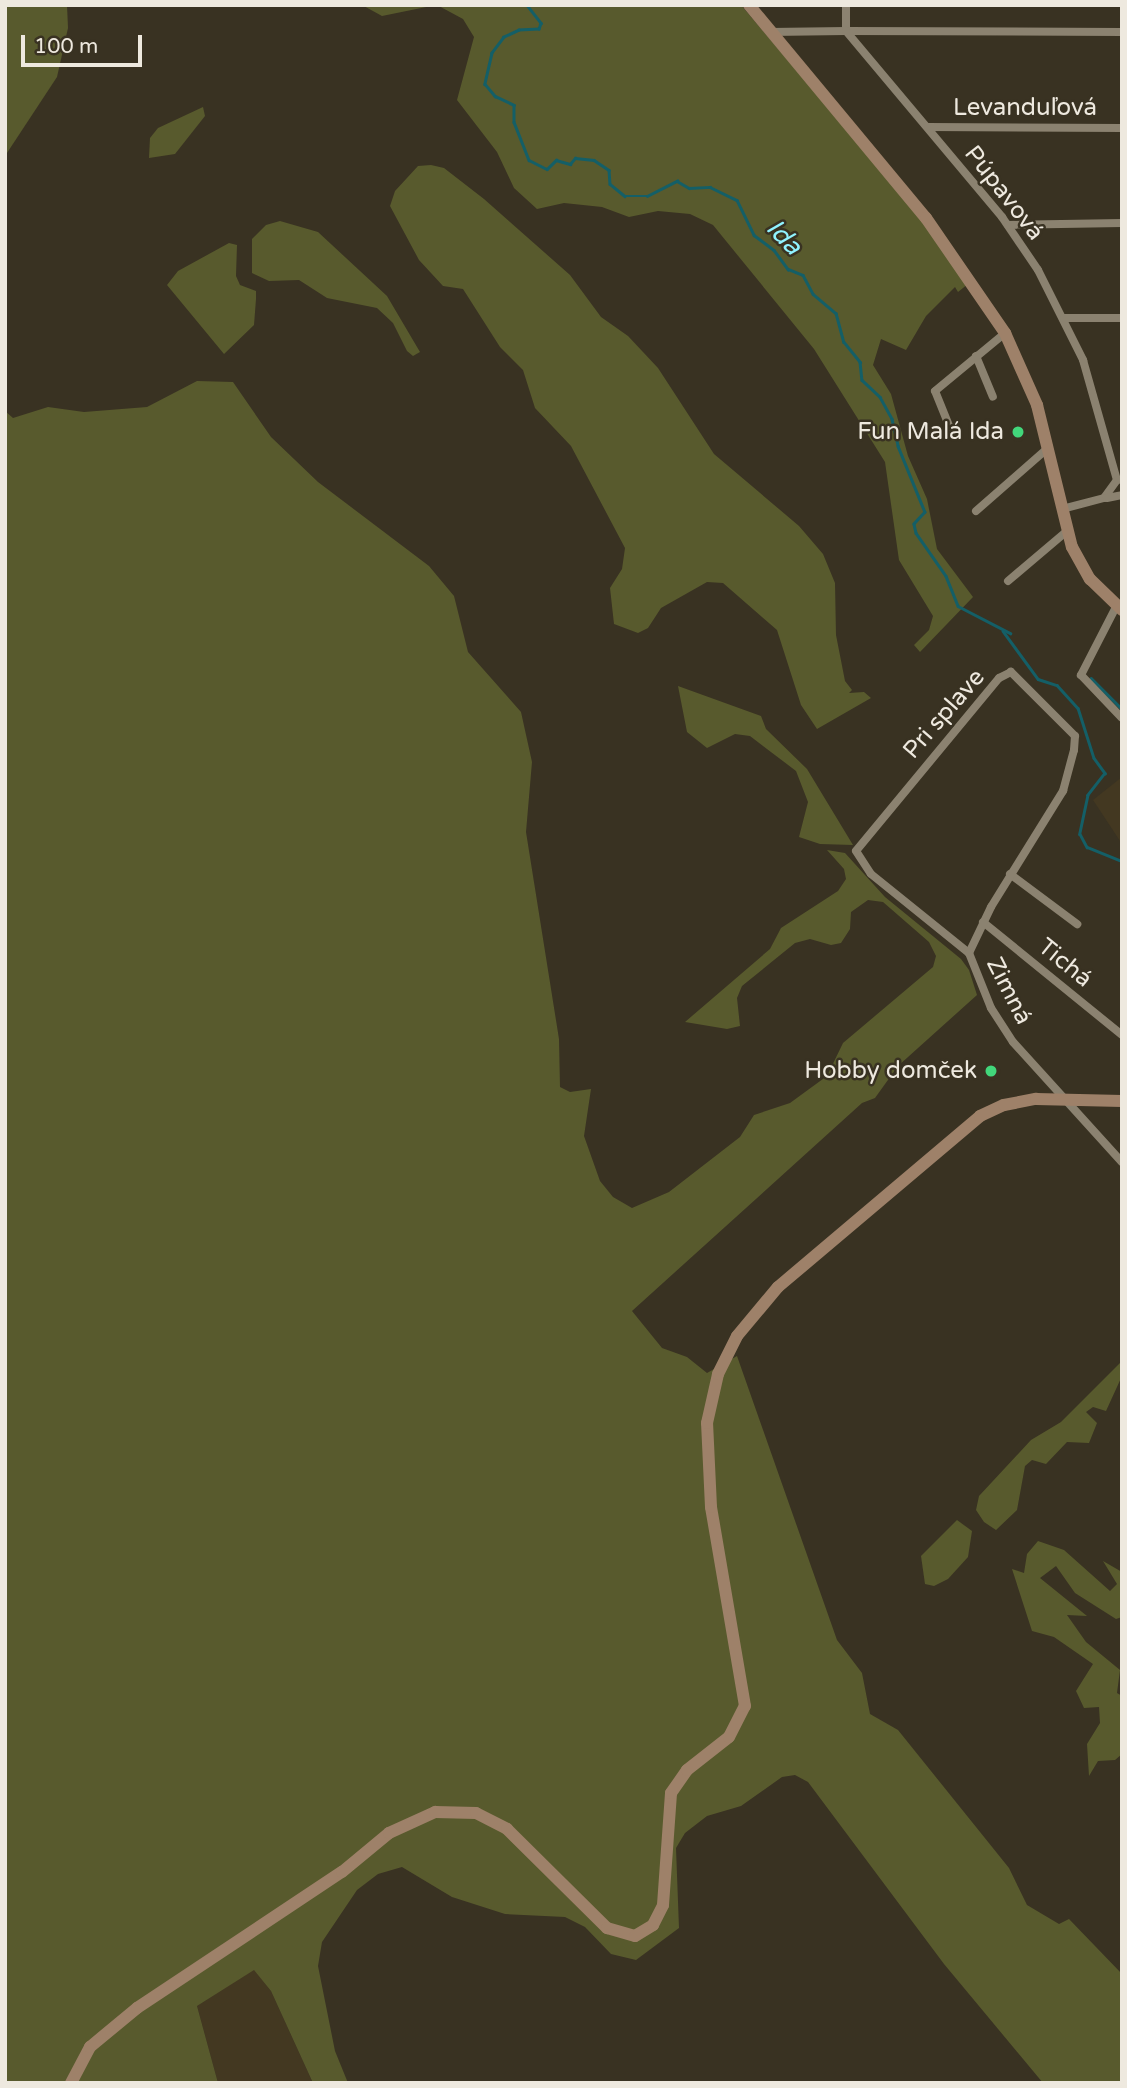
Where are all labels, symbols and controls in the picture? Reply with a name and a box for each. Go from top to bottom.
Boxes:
scale bar [24,21,145,65]
text: 100 m [34,34,98,59]
street label: Levanduľová [953,94,1097,122]
street label: Púpavová [958,140,1050,246]
water label: Ida [760,212,808,262]
place label: Fun Malá Ida [857,418,1004,446]
marker: Fun Malá Ida [1010,424,1026,440]
street label: Pri splave [897,663,991,765]
street label: Tichá [1032,933,1098,993]
street label: Zimná [980,953,1038,1029]
place label: Hobby domček [804,1057,977,1085]
marker: Hobby domček [983,1063,999,1079]

